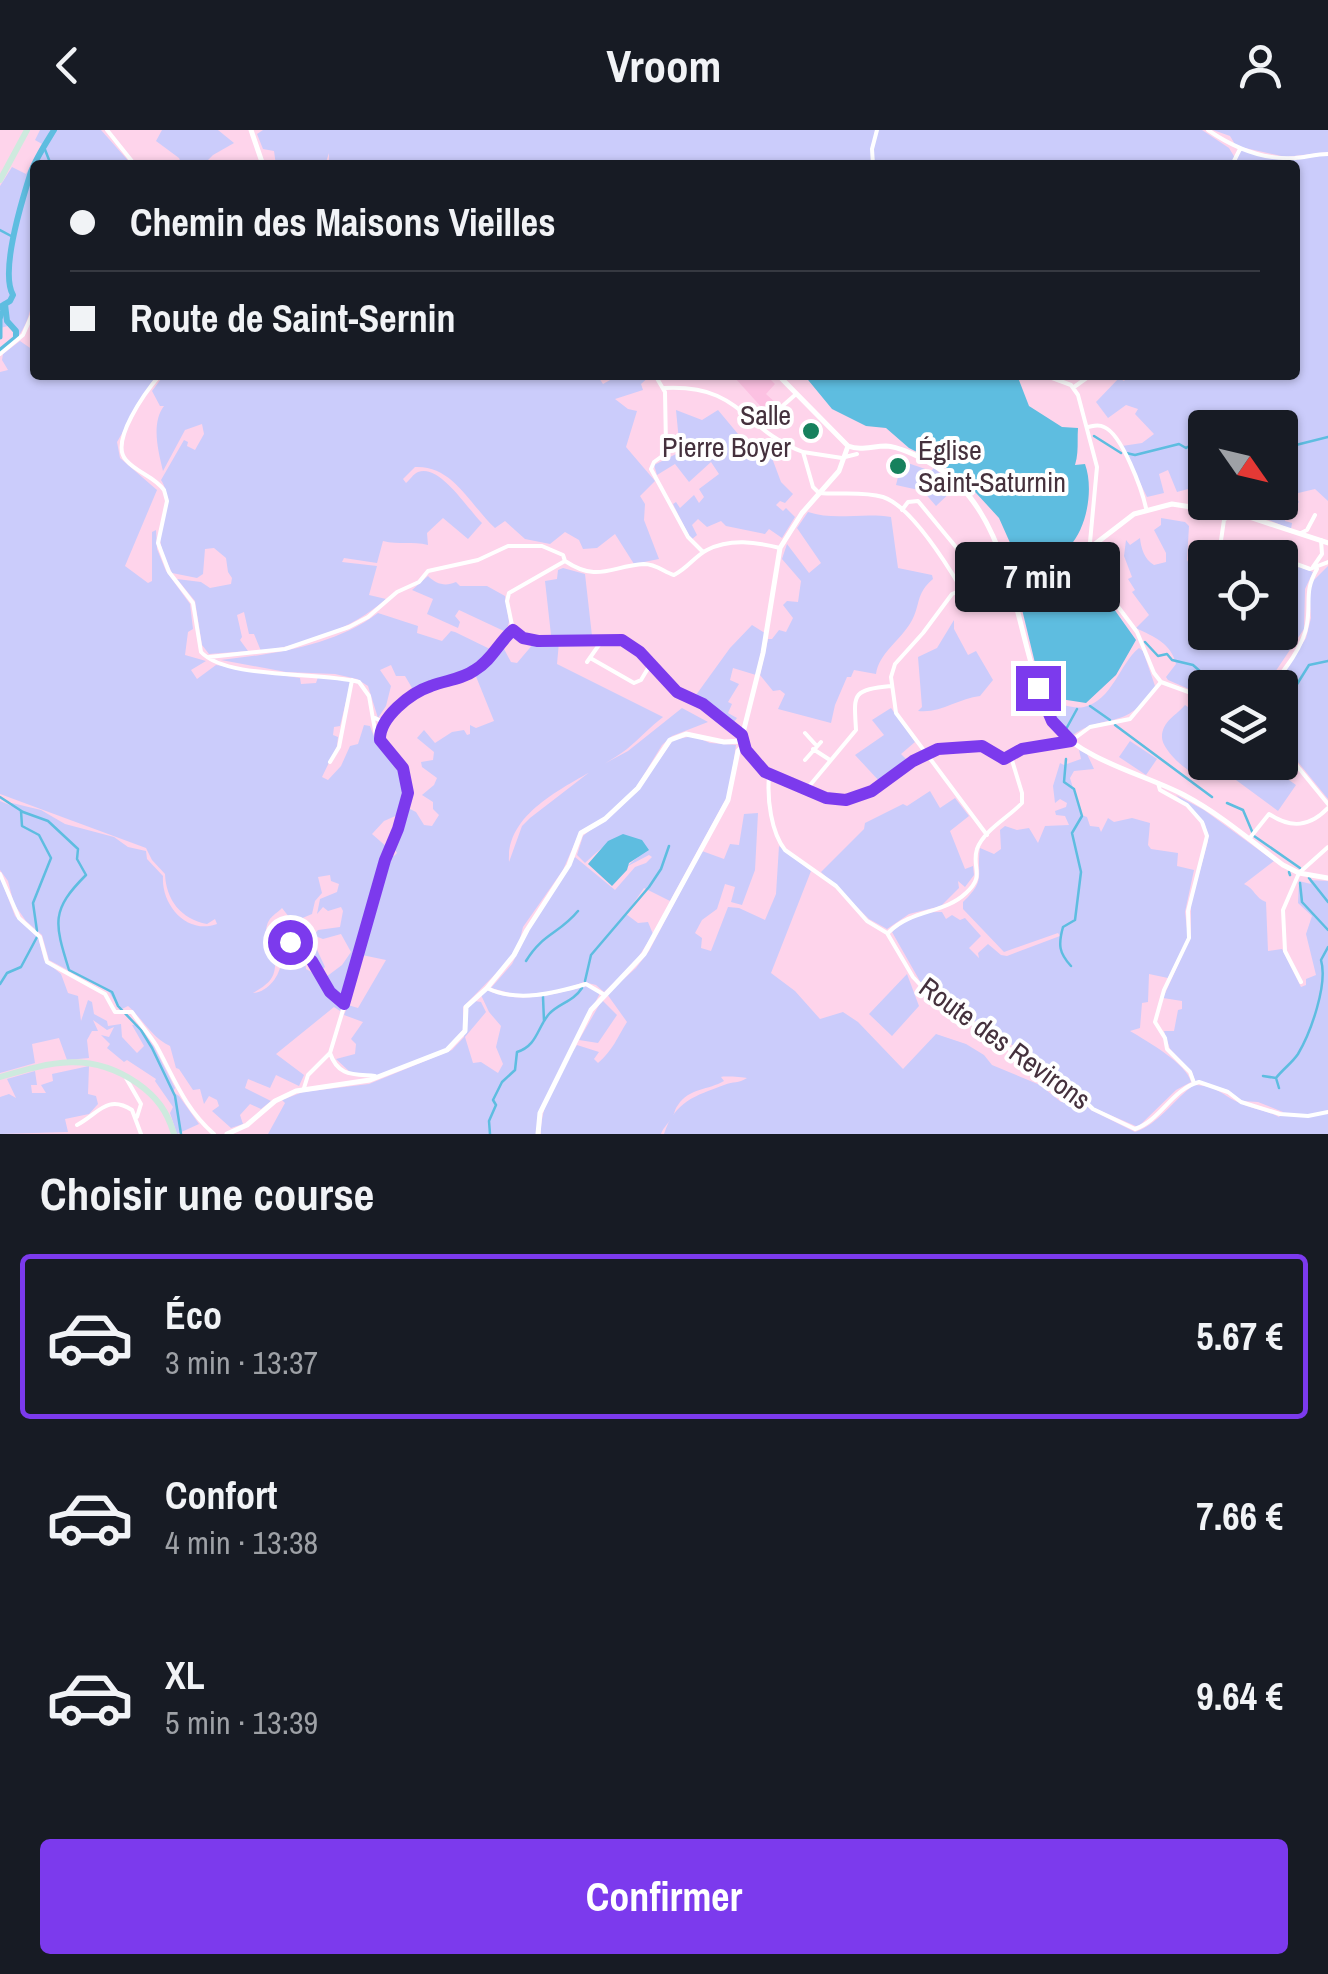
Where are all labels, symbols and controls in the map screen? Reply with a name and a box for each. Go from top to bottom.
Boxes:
text: Vroom [607,35,721,96]
icon: back [40,38,95,93]
icon: person [1233,38,1288,93]
text: Chemin des Maisons Vieilles [130,197,556,248]
text: Route de Saint-Sernin [130,293,456,344]
place label: Salle Pierre Boyer [662,396,791,466]
north arrow [1188,410,1298,520]
map controls [1188,410,1298,780]
marker: Salle Pierre Boyer [800,420,822,442]
place label: Église Saint-Saturnin [918,431,1066,501]
marker: Église Saint-Saturnin [887,455,909,477]
button: locate [1188,540,1298,650]
callout: 7 min [956,543,1120,613]
text: 7 min [1003,555,1072,598]
route end [1016,666,1061,711]
button: layers [1188,670,1298,780]
route start [268,920,313,965]
street label: Route des Revirons [912,968,1098,1118]
text: Choisir une course [40,1163,374,1224]
text: Éco [165,1290,222,1341]
icon: car [45,1292,135,1382]
text: 5.67 € [1196,1311,1283,1362]
text: 3 min · 13:37 [165,1341,318,1384]
text: Confort [165,1470,277,1521]
icon: car [45,1472,135,1562]
text: 7.66 € [1196,1491,1283,1542]
text: 4 min · 13:38 [165,1521,318,1564]
text: XL [165,1650,205,1701]
icon: car [45,1652,135,1742]
text: 9.64 € [1196,1671,1283,1722]
text: 5 min · 13:39 [165,1701,318,1744]
button: Confirmer [40,1839,1288,1954]

